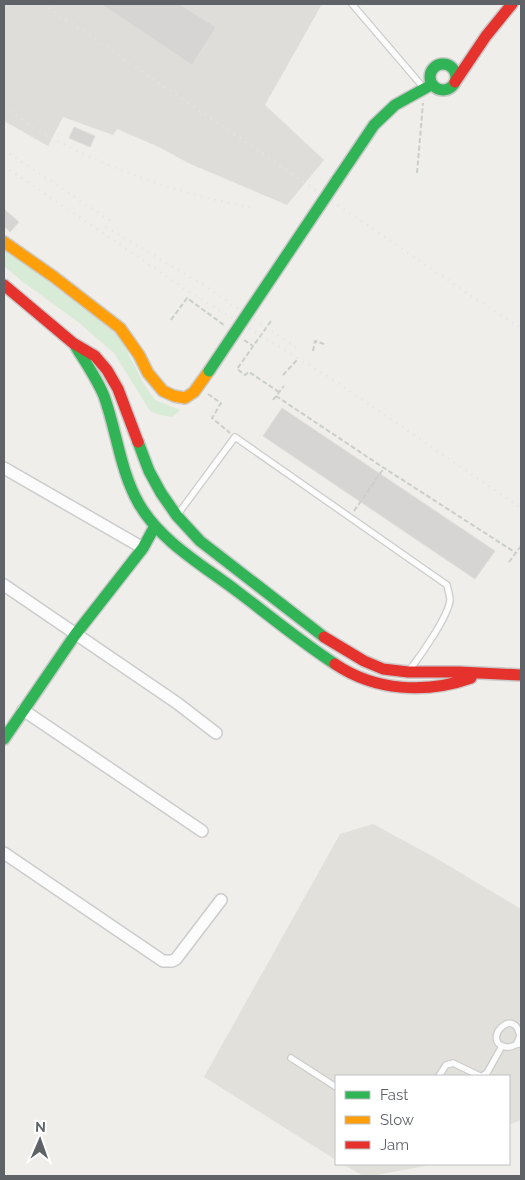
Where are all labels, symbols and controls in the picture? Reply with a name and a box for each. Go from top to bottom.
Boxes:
legend [335,1075,510,1165]
text: Fast [380,1086,408,1104]
text: Slow [380,1111,414,1129]
north arrow [15,1115,65,1165]
text: N [35,1119,46,1135]
text: Jam [380,1136,409,1154]

